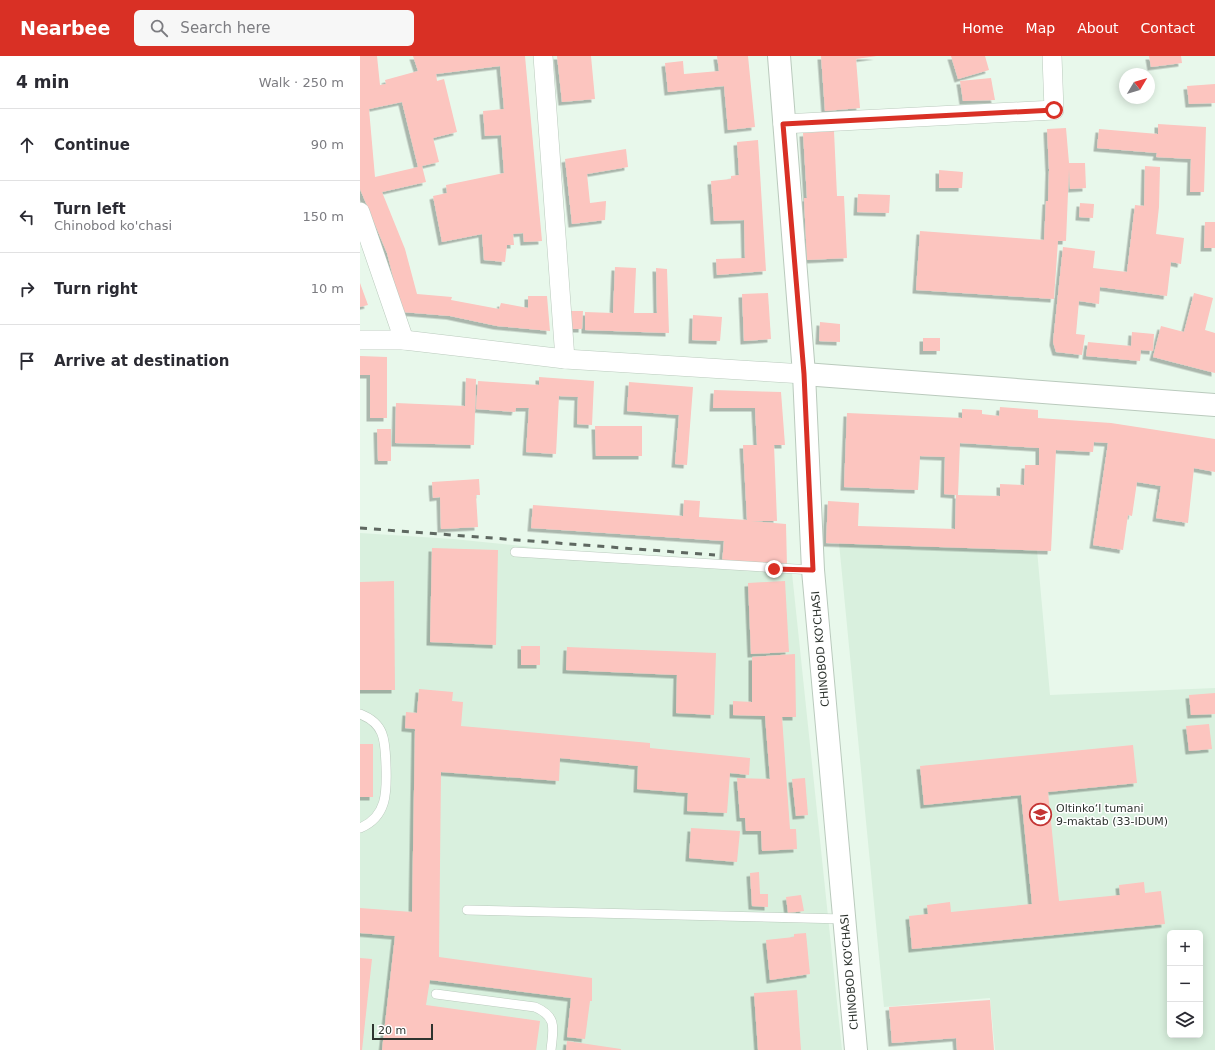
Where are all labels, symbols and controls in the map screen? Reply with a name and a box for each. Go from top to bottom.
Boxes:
search box [134,10,414,46]
text: Nearbee [20,17,110,39]
icon: search [148,17,170,39]
text: Search here [180,19,270,37]
text: Home [962,20,1004,36]
text: Map [1026,20,1055,36]
text: About [1077,20,1119,36]
text: Contact [1141,20,1195,36]
north arrow [1119,68,1155,104]
text: 4 min [16,72,69,92]
text: Walk · 250 m [259,75,344,90]
route start [1045,101,1063,119]
icon: ahead [16,134,38,156]
text: Continue [54,136,130,154]
text: 90 m [311,137,344,152]
text: Turn left [54,200,126,218]
icon: left [16,206,38,228]
text: 150 m [302,209,344,224]
text: Chinobod ko'chasi [54,218,172,233]
icon: right [16,278,38,300]
text: Turn right [54,280,138,298]
text: 10 m [311,281,344,296]
icon: arrive [16,350,38,372]
text: Arrive at destination [54,352,229,370]
route end [765,560,783,578]
street label: CHINOBOD KO'CHASI [809,591,832,707]
school or university icon: Oltinko‘l tumani 9-maktab (33-IDUM) [1027,801,1053,827]
place label: Oltinko‘l tumani 9-maktab (33-IDUM) [1056,802,1168,828]
street label: CHINOBOD KO'CHASI [838,914,861,1030]
map controls [1167,930,1203,1038]
button: + [1167,930,1203,966]
button: − [1167,966,1203,1002]
button: layers [1167,1002,1203,1038]
scale bar [372,1022,433,1041]
text: 20 m [378,1024,406,1037]

